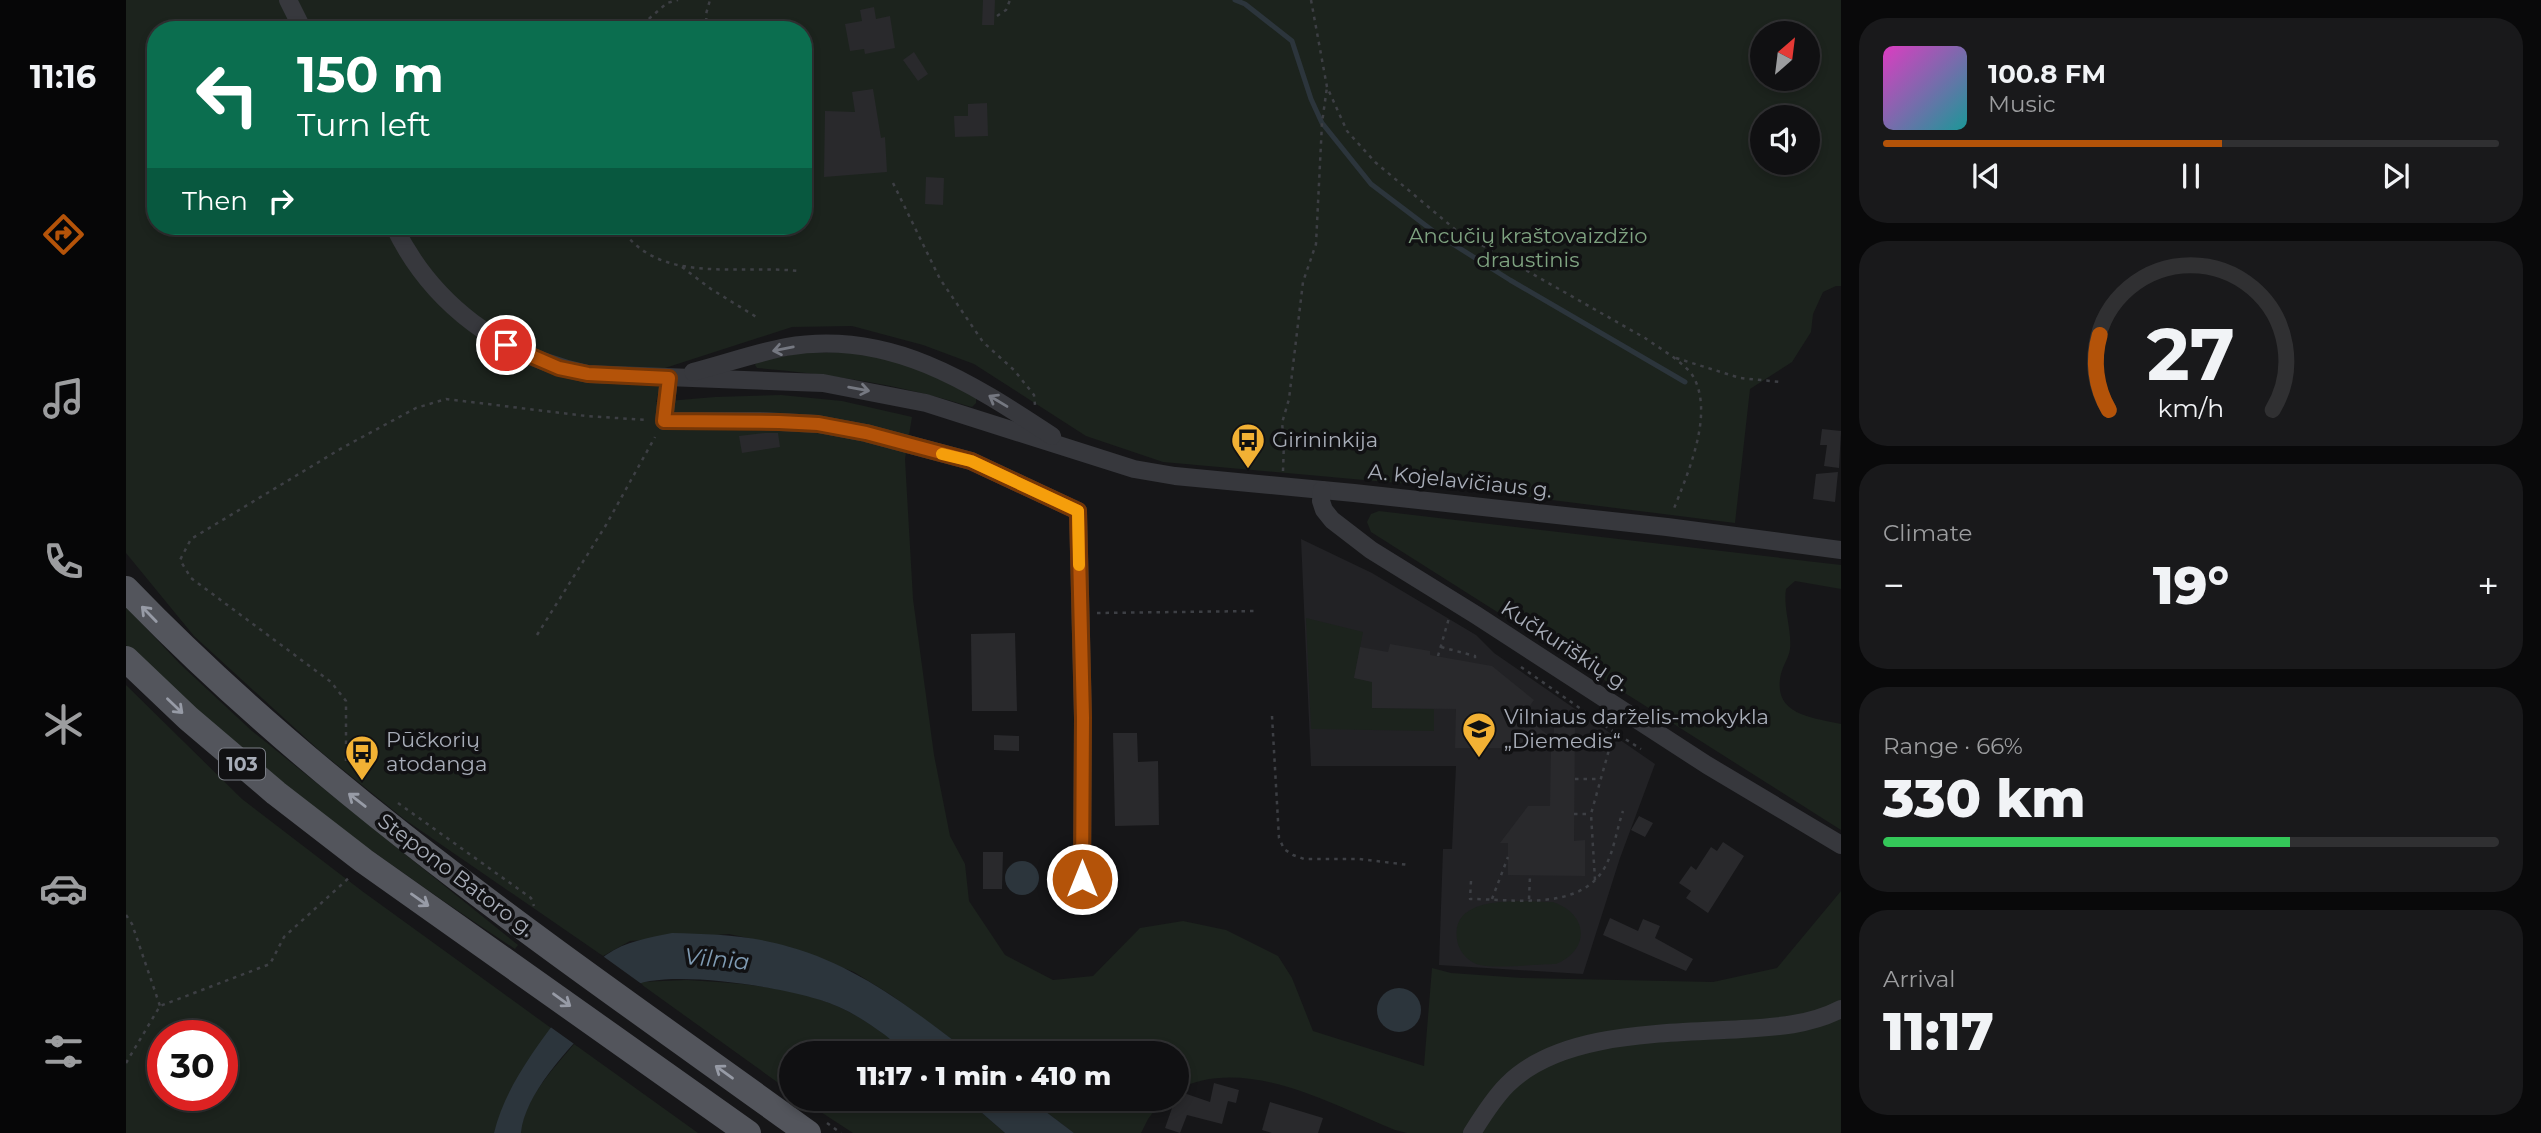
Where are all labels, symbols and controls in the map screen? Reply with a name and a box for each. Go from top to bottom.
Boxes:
north arrow [1750,21,1820,91]
map controls [1750,21,1820,175]
text: 150 m [297,45,444,104]
icon: left [182,49,273,140]
text: 11:16 [30,57,96,96]
text: 100.8 FM [1988,58,2106,90]
text: Music [1988,90,2056,118]
text: Turn left [297,105,431,144]
button: sound [1750,105,1820,175]
icon: previous [1967,157,2005,195]
icon: pause [2172,157,2210,195]
icon: next [2377,157,2415,195]
icon: right [262,182,300,220]
text: Then [182,185,248,217]
icon: directions [39,210,88,259]
park label: Ancučių kraštovaizdžio draustinis [1408,223,1648,272]
text: 27 [2147,310,2235,398]
pin [476,315,536,375]
icon: arrive [487,326,525,364]
one-way arrow [772,343,795,356]
icon: music [39,374,88,423]
one-way arrow [847,383,870,396]
text: km/h [2158,392,2224,422]
one-way arrow [989,393,1009,407]
bus stop icon: Girininkija [1229,421,1267,470]
place label: Girininkija [1272,427,1378,452]
street label: A. Kojelavičiaus g. [1367,458,1553,503]
text: Climate [1883,519,1972,547]
icon: phone [39,537,88,586]
text: 19° [2153,554,2229,617]
text: − [1883,562,1905,609]
text: + [2477,562,2499,609]
street label: Kučkuriškių g. [1497,595,1634,696]
one-way arrow [141,605,158,622]
one-way arrow [167,698,184,715]
icon: climate [39,700,88,749]
place label: Vilniaus darželis-mokykla „Diemedis“ [1504,704,1769,753]
school or university icon: Vilniaus darželis-mokykla „Diemedis“ [1460,710,1498,759]
place label: Pūčkorių atodanga [386,727,487,776]
text: Range · 66% [1883,732,2023,760]
bus stop icon: Pūčkorių atodanga [343,733,381,782]
road number: 103 [219,748,265,779]
text: 330 km [1883,767,2086,830]
one-way arrow [349,792,367,808]
street label: Stepono Batoro g. [373,808,539,942]
position arrow [1045,842,1119,916]
icon: car [39,864,88,913]
one-way arrow [410,893,429,907]
water label: Vilnia [683,942,751,976]
text: Arrival [1883,965,1956,993]
one-way arrow [552,993,571,1007]
text: 11:17 [1883,1000,1994,1063]
speed limit sign: 30 [147,1020,238,1111]
icon: filters [39,1027,88,1076]
text: 11:17 · 1 min · 410 m [857,1060,1111,1092]
one-way arrow [715,1065,734,1079]

